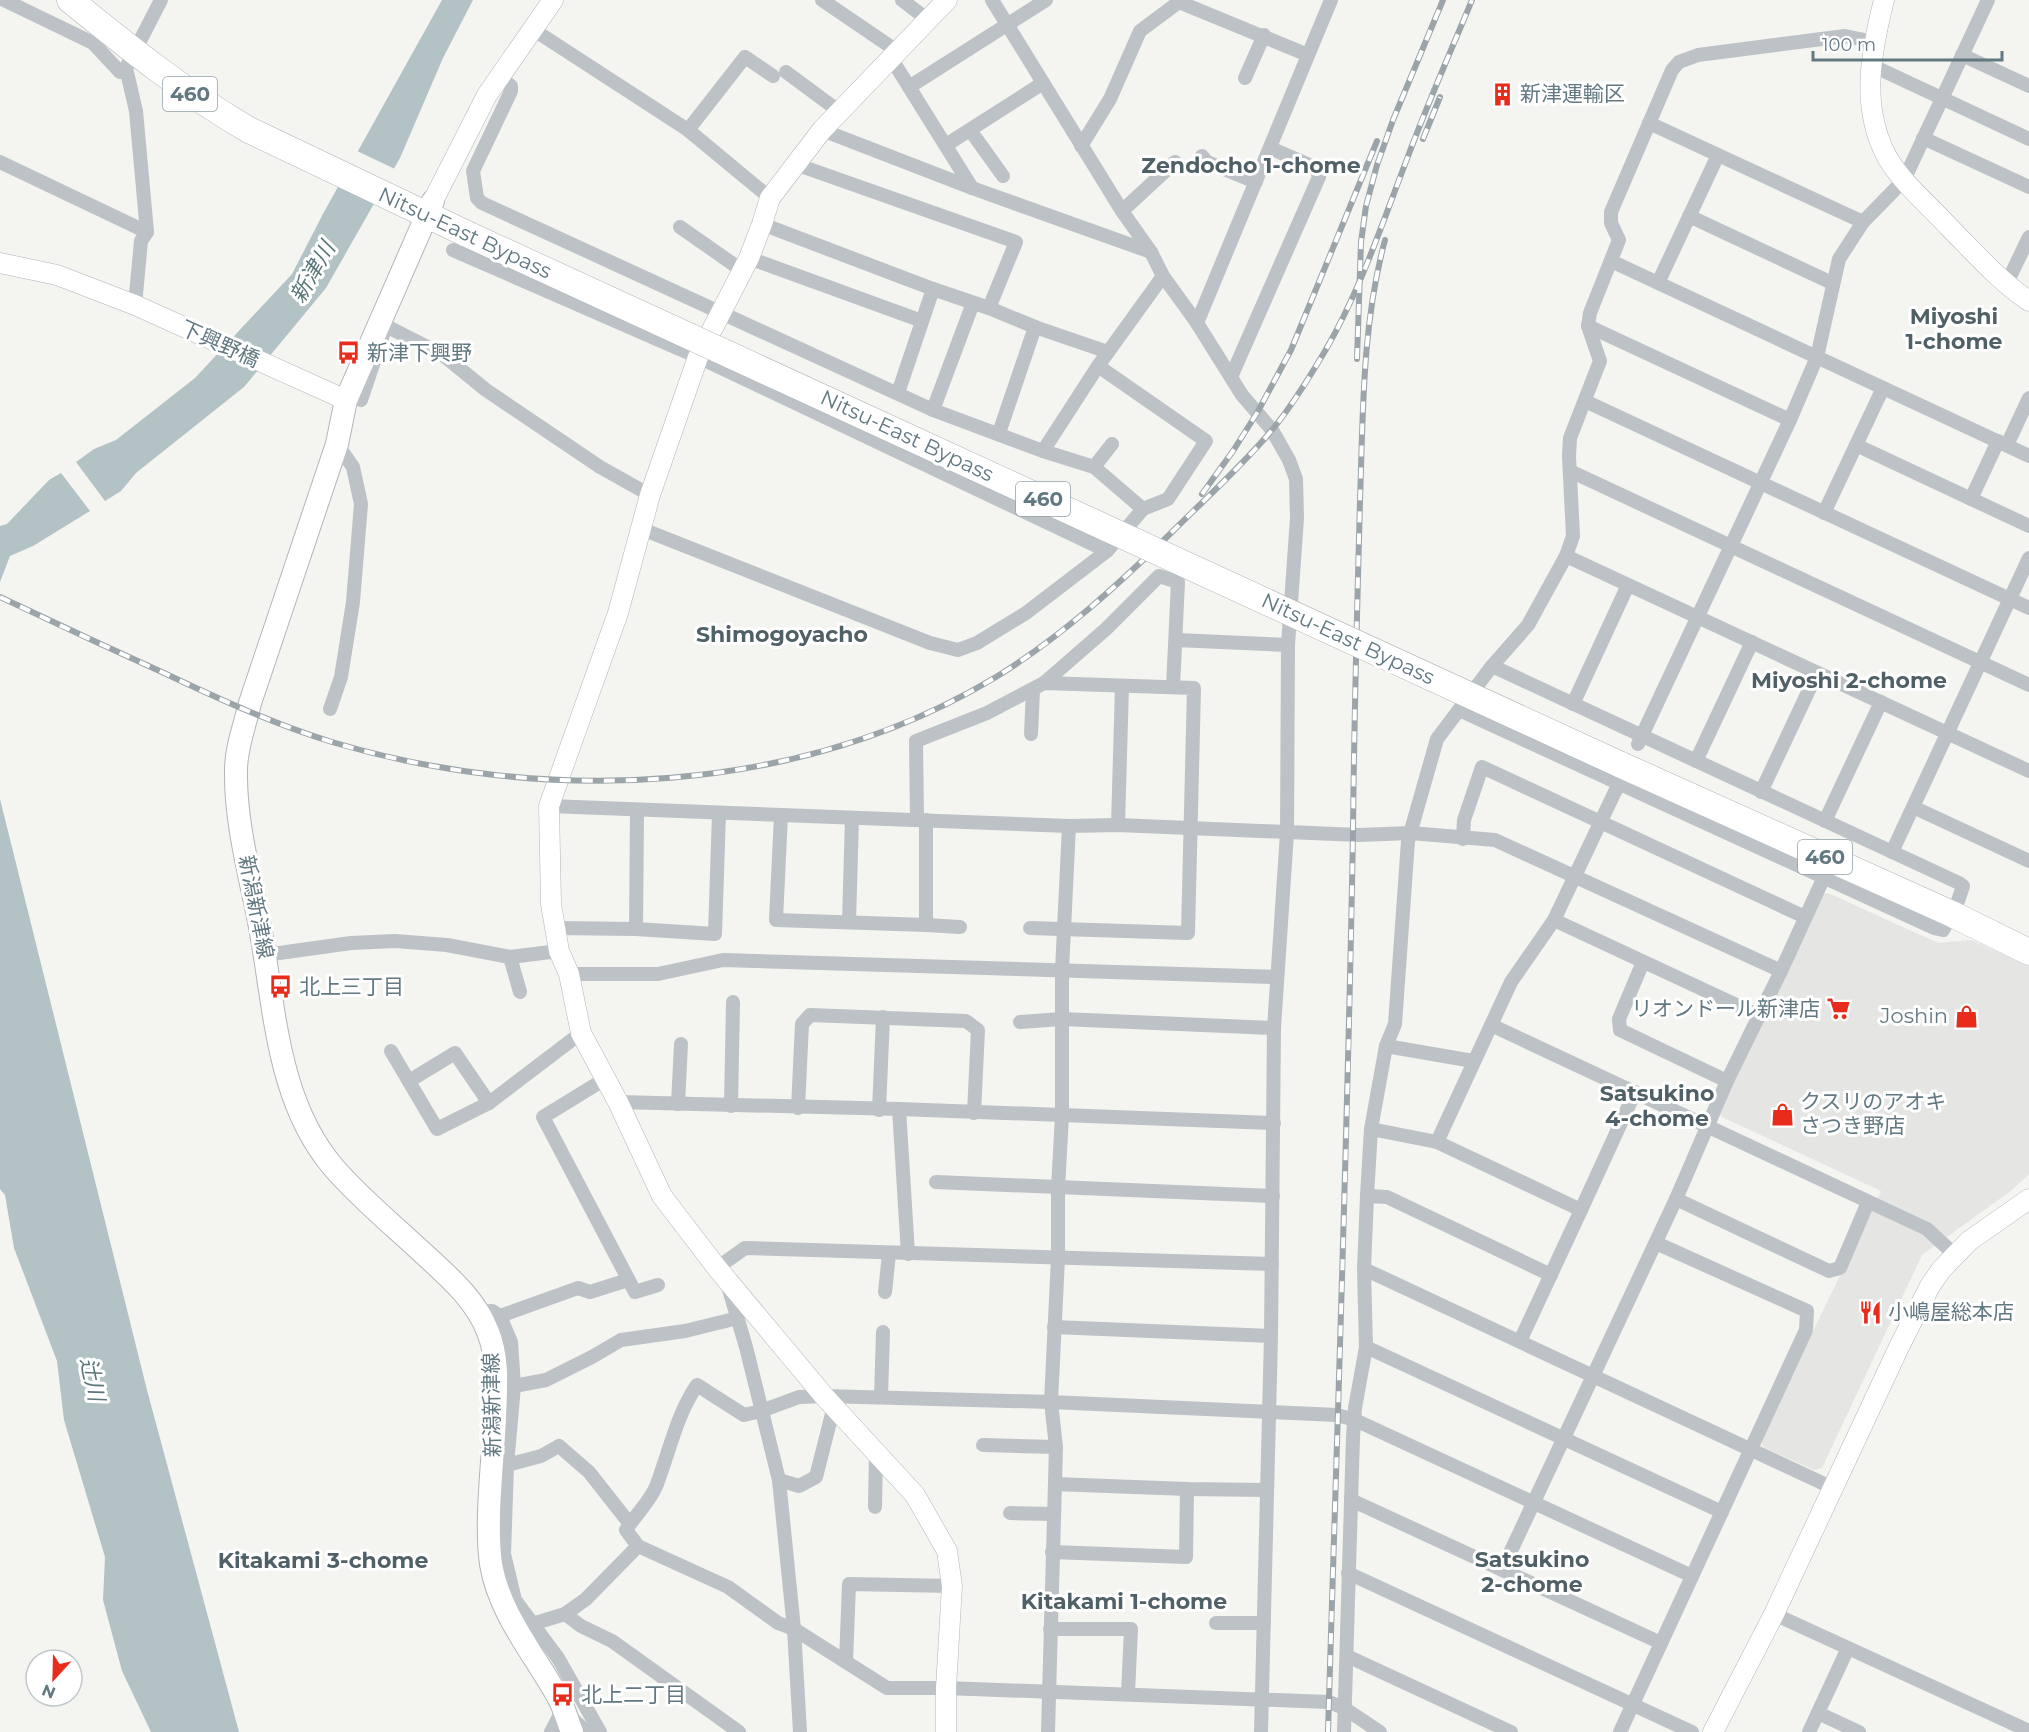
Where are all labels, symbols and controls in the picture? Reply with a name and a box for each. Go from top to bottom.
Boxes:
scale bar [1813,24,2002,62]
text: 100 m [1822,34,1876,56]
road number: 460 [163,77,217,111]
building icon: 新津運輸区 [1489,81,1515,107]
place label: 新津運輸区 [1520,81,1625,106]
district label: Zendocho 1-chome [1141,152,1361,179]
street label: Nitsu-East Bypass [375,181,556,284]
water label: 新津川 [284,235,342,308]
district label: Miyoshi 1-chome [1905,303,2003,355]
street label: 下興野橋 [177,315,264,372]
bus stop icon: 新津下興野 [336,340,362,366]
place label: 新津下興野 [367,340,472,365]
street label: Nitsu-East Bypass [817,384,998,487]
road number: 460 [1016,482,1070,516]
street label: Nitsu-East Bypass [1258,587,1439,690]
district label: Shimogoyacho [696,621,868,648]
district label: Miyoshi 2-chome [1751,667,1947,694]
road number: 460 [1798,840,1852,874]
street label: 新潟新津線 [234,853,279,961]
bus stop icon: 北上三丁目 [268,974,294,1000]
place label: 北上三丁目 [299,974,404,999]
place label: リオンドール新津店 [1631,996,1820,1021]
supermarket icon: リオンドール新津店 [1825,996,1851,1022]
place label: Joshin [1879,1003,1948,1028]
shop icon: Joshin [1953,1003,1979,1029]
district label: Satsukino 4-chome [1600,1080,1714,1132]
place label: クスリのアオキ さつき野店 [1800,1089,1946,1138]
shop icon: クスリのアオキ さつき野店 [1769,1101,1795,1127]
restaurant icon: 小嶋屋総本店 [1857,1299,1883,1325]
place label: 小嶋屋総本店 [1888,1299,2014,1324]
street label: 新潟新津線 [478,1352,505,1458]
water label: 辻川 [75,1355,111,1405]
district label: Satsukino 2-chome [1475,1546,1589,1598]
district label: Kitakami 3-chome [218,1547,428,1574]
district label: Kitakami 1-chome [1021,1588,1227,1615]
north arrow [24,1648,84,1708]
text: N [39,1680,58,1703]
bus stop icon: 北上二丁目 [550,1682,576,1708]
place label: 北上二丁目 [581,1682,686,1707]

